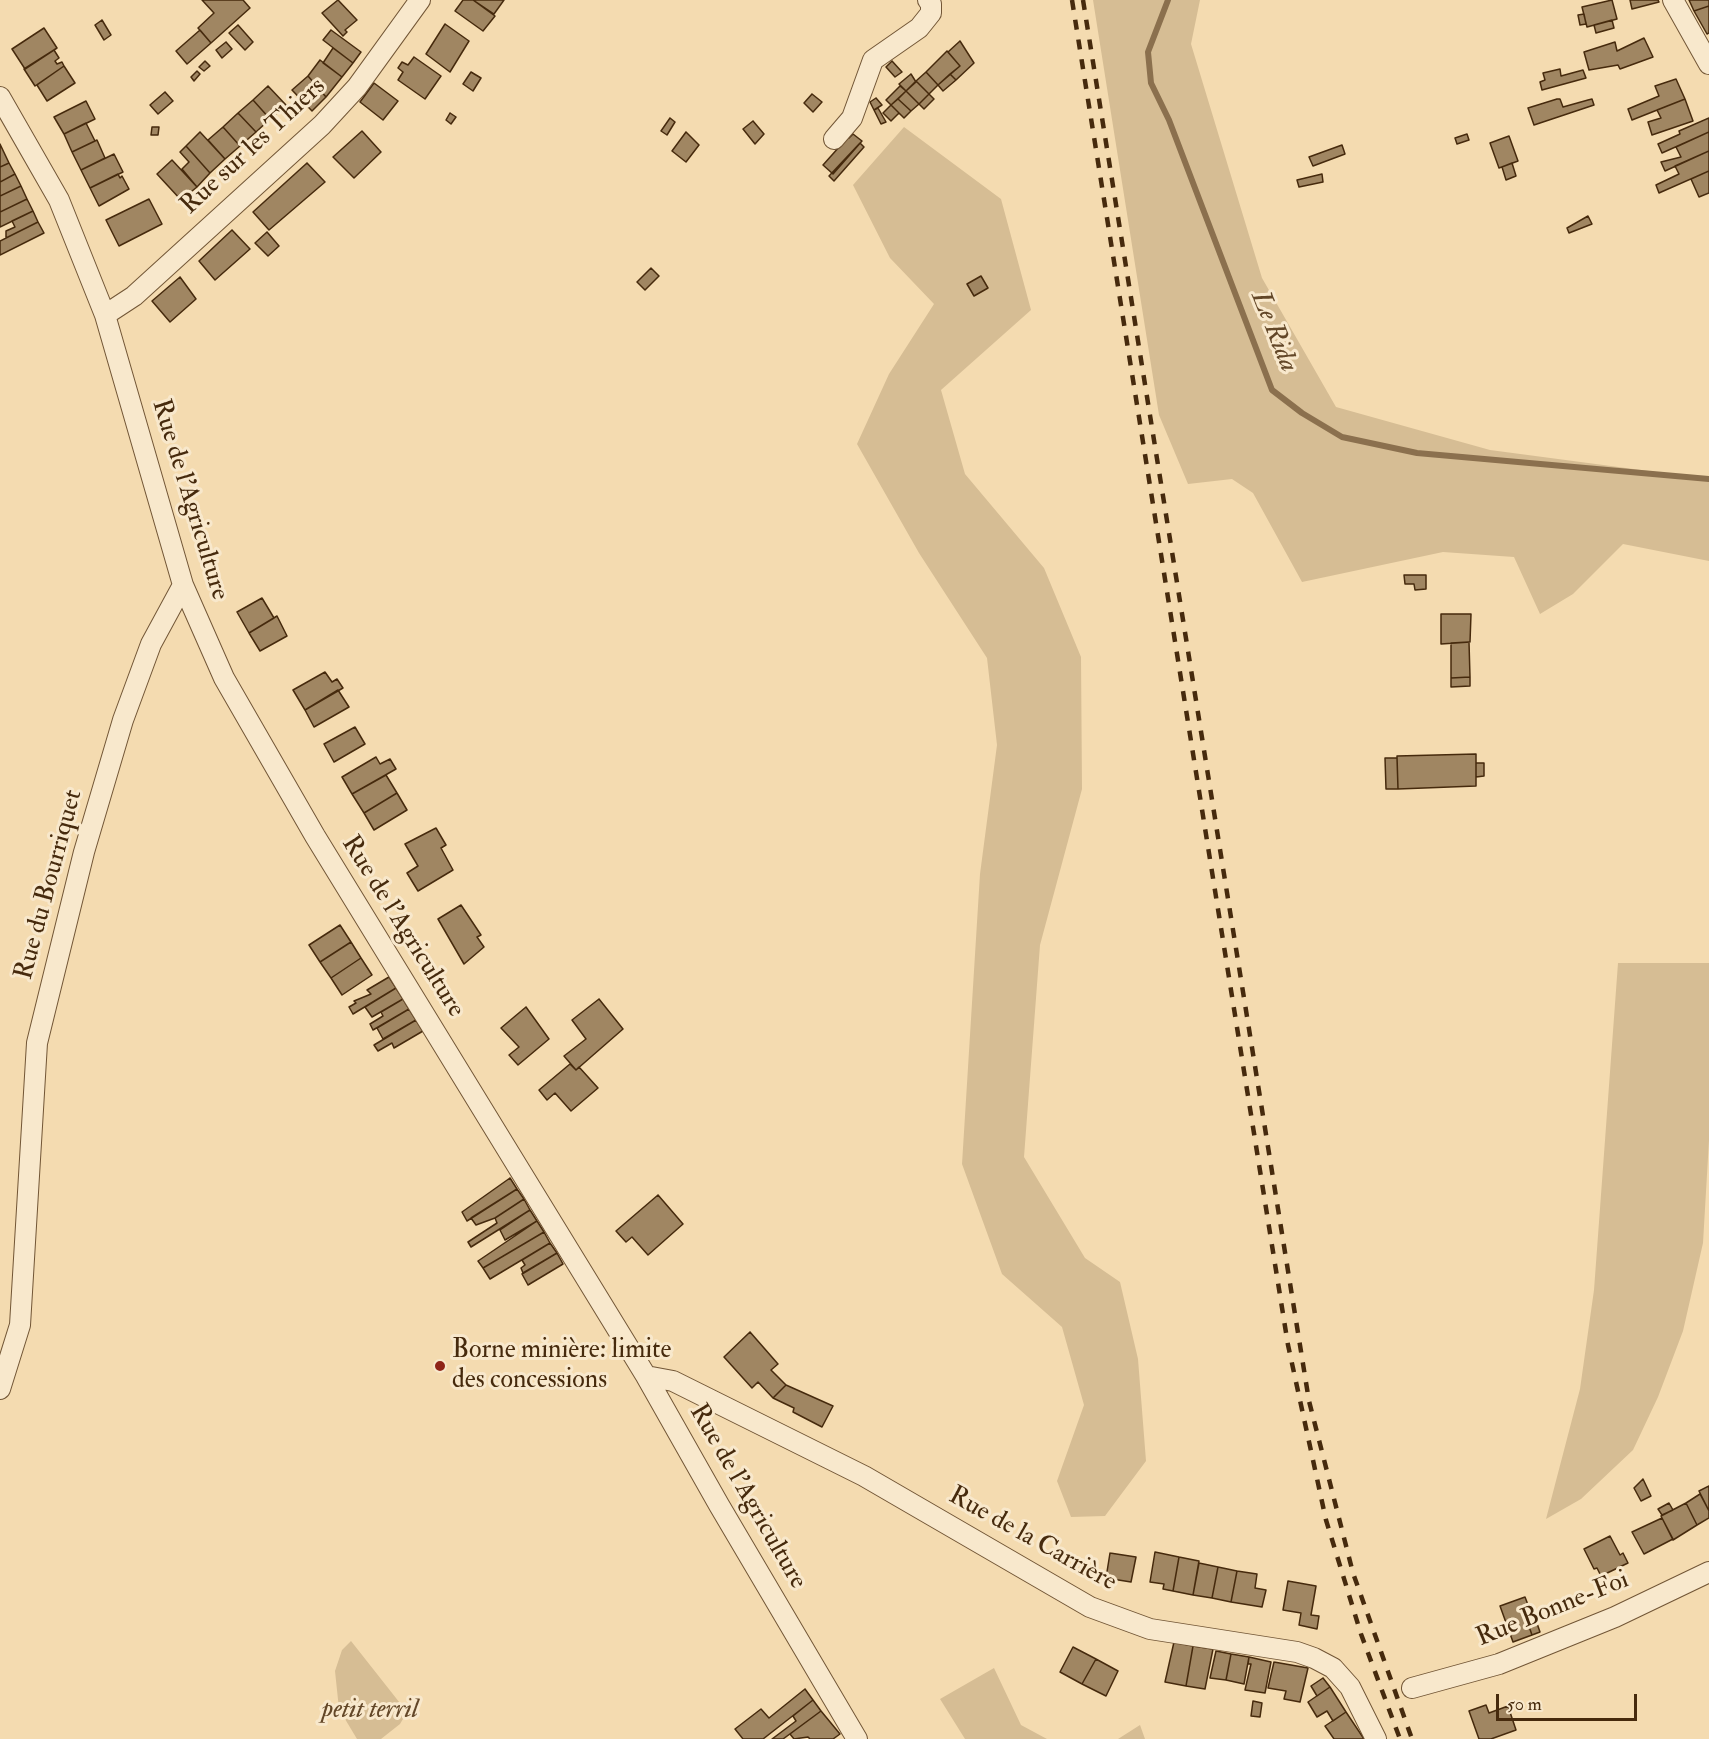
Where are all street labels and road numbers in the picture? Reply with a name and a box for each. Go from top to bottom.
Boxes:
street label: Rue sur les Thiers [175,72,333,222]
street label: Rue de l'Agriculture [144,396,234,604]
street label: Rue du Bourriquet [10,787,90,983]
street label: Rue de l'Agriculture [334,830,470,1024]
street label: Rue de l'Agriculture [681,1399,813,1595]
street label: Rue de la Carrière [943,1481,1121,1599]
street label: Rue Bonne-Foi [1472,1565,1634,1655]

